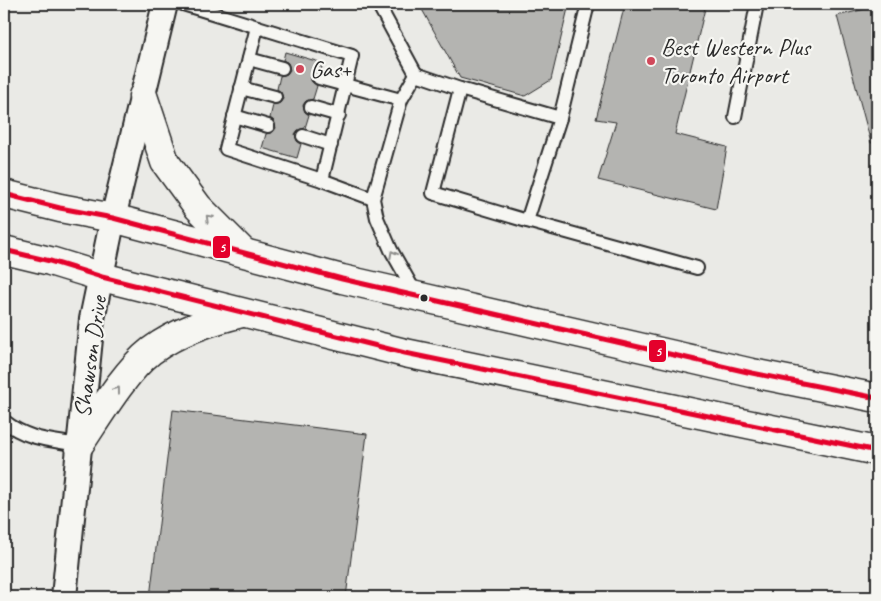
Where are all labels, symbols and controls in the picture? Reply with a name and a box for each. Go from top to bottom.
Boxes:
place label: Best Western Plus Toronto Airport [661,32,812,90]
place label: Gas+ [310,54,352,84]
marker: Best Western Plus Toronto Airport [645,55,657,67]
marker: Gas+ [294,63,306,75]
one-way arrow [206,215,215,224]
line badge: 5 [212,235,231,259]
text: 5 [219,239,227,256]
one-way arrow [390,250,400,259]
street label: Shawson Drive [67,292,114,420]
unlabelled marker [419,293,429,303]
line badge: 5 [648,339,667,363]
text: 5 [655,343,663,360]
one-way arrow [111,386,120,396]

